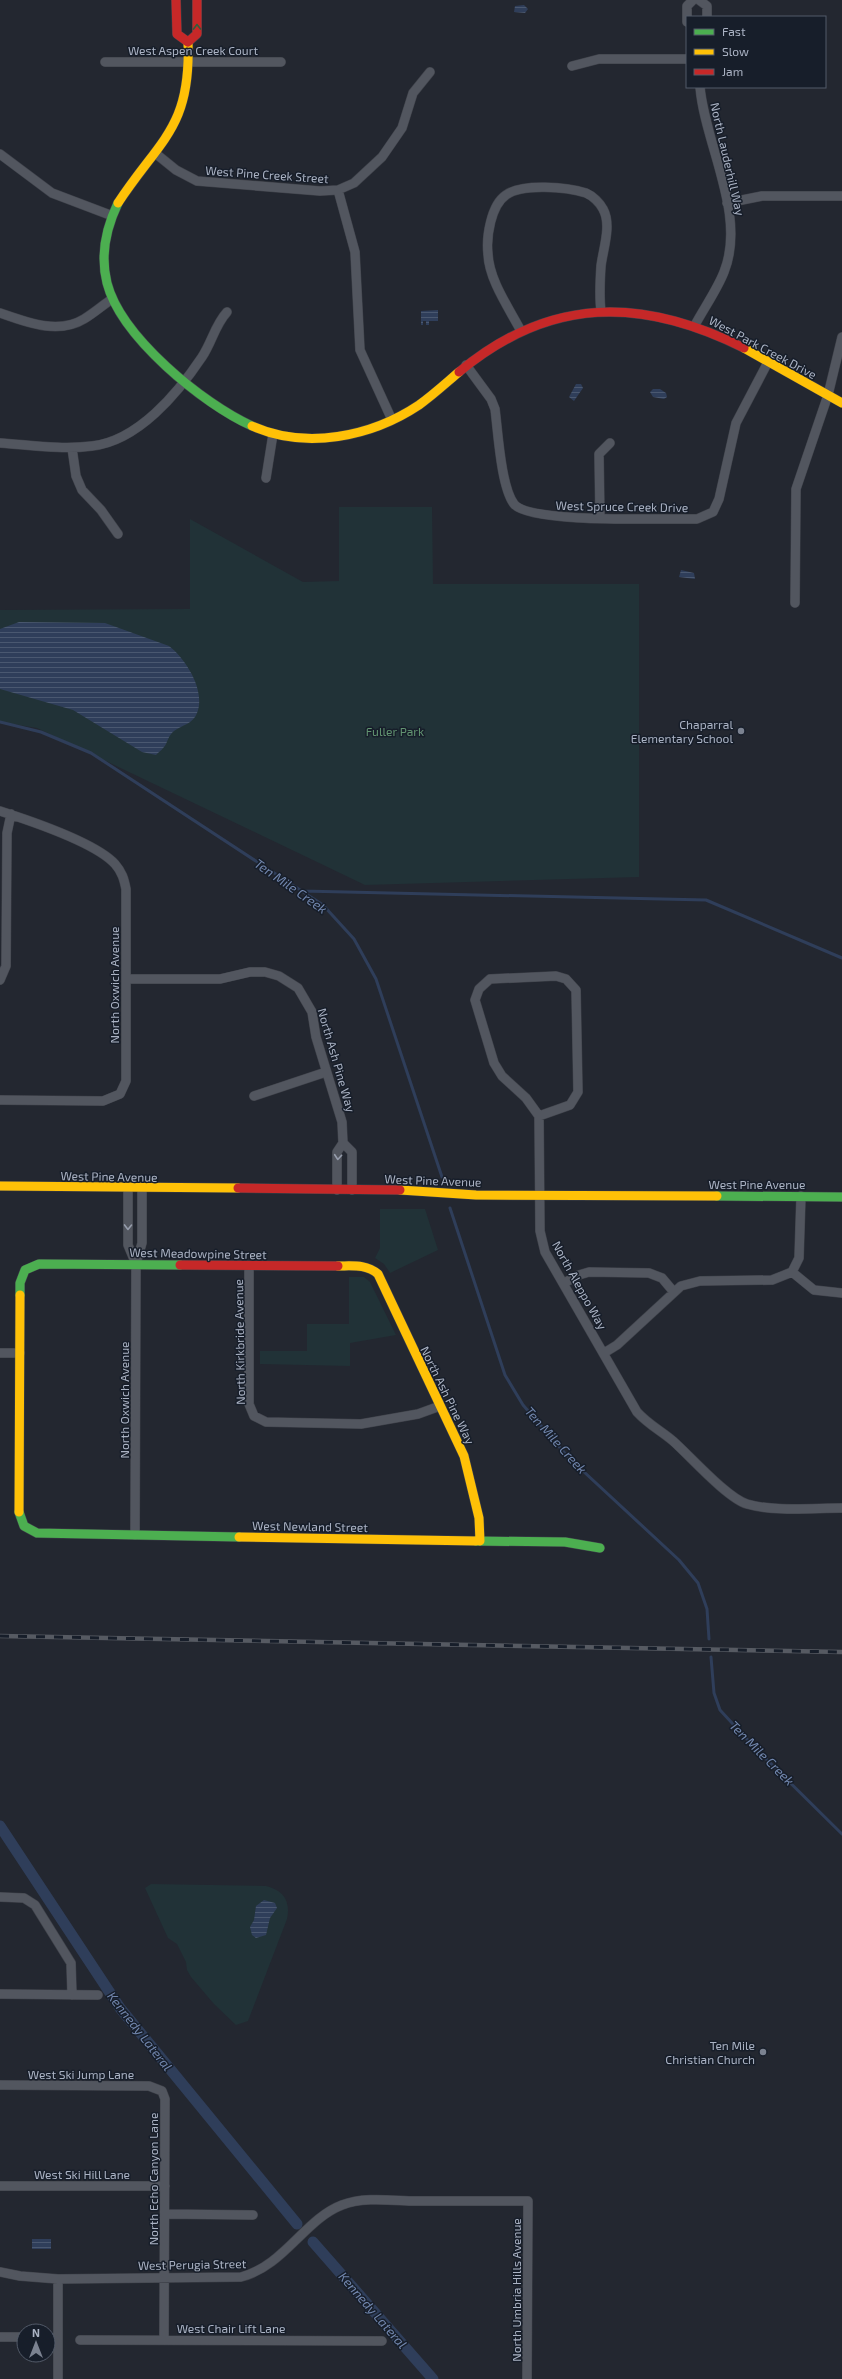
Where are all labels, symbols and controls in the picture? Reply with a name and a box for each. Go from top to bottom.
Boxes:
legend [686,16,826,88]
one-way arrow [193,24,201,30]
text: Fast [722,24,746,38]
street label: West Aspen Creek Court [128,43,259,57]
text: Slow [722,44,749,58]
text: Jam [722,64,743,78]
street label: North Lauderhill Way [708,101,748,217]
street label: West Pine Creek Street [205,163,330,185]
street label: West Park Creek Drive [707,313,819,381]
street label: West Spruce Creek Drive [556,498,688,514]
place label: Chaparral Elementary School [631,717,733,745]
park label: Fuller Park [366,724,424,738]
marker: Chaparral Elementary School [736,726,746,736]
water label: Ten Mile Creek [252,855,331,917]
street label: North Oxwich Avenue [107,927,121,1043]
street label: North Ash Pine Way [315,1006,359,1114]
one-way arrow [333,1154,342,1161]
street label: West Pine Avenue [60,1168,158,1184]
street label: West Pine Avenue [384,1171,482,1189]
street label: West Pine Avenue [708,1177,806,1191]
one-way arrow [124,1224,132,1230]
street label: North Aleppo Way [550,1238,610,1332]
street label: West Meadowpine Street [129,1245,267,1261]
street label: North Kirkbride Avenue [231,1279,247,1405]
street label: North Oxwich Avenue [117,1342,131,1458]
street label: North Ash Pine Way [418,1344,478,1447]
water label: Ten Mile Creek [522,1403,591,1477]
street label: West Newland Street [252,1518,368,1534]
water label: Ten Mile Creek [726,1717,798,1789]
water label: Kennedy Lateral [104,1988,176,2074]
place label: Ten Mile Christian Church [665,2038,755,2066]
marker: Ten Mile Christian Church [758,2047,768,2057]
street label: West Ski Jump Lane [28,2067,134,2081]
street label: North Echo Canyon Lane [146,2113,160,2245]
street label: West Ski Hill Lane [34,2167,130,2181]
street label: North Umbria Hills Avenue [509,2218,523,2362]
street label: West Perugia Street [138,2256,247,2272]
water label: Kennedy Lateral [335,2269,411,2352]
street label: West Chair Lift Lane [177,2321,285,2335]
north arrow [16,2323,56,2363]
text: N [32,2326,40,2339]

